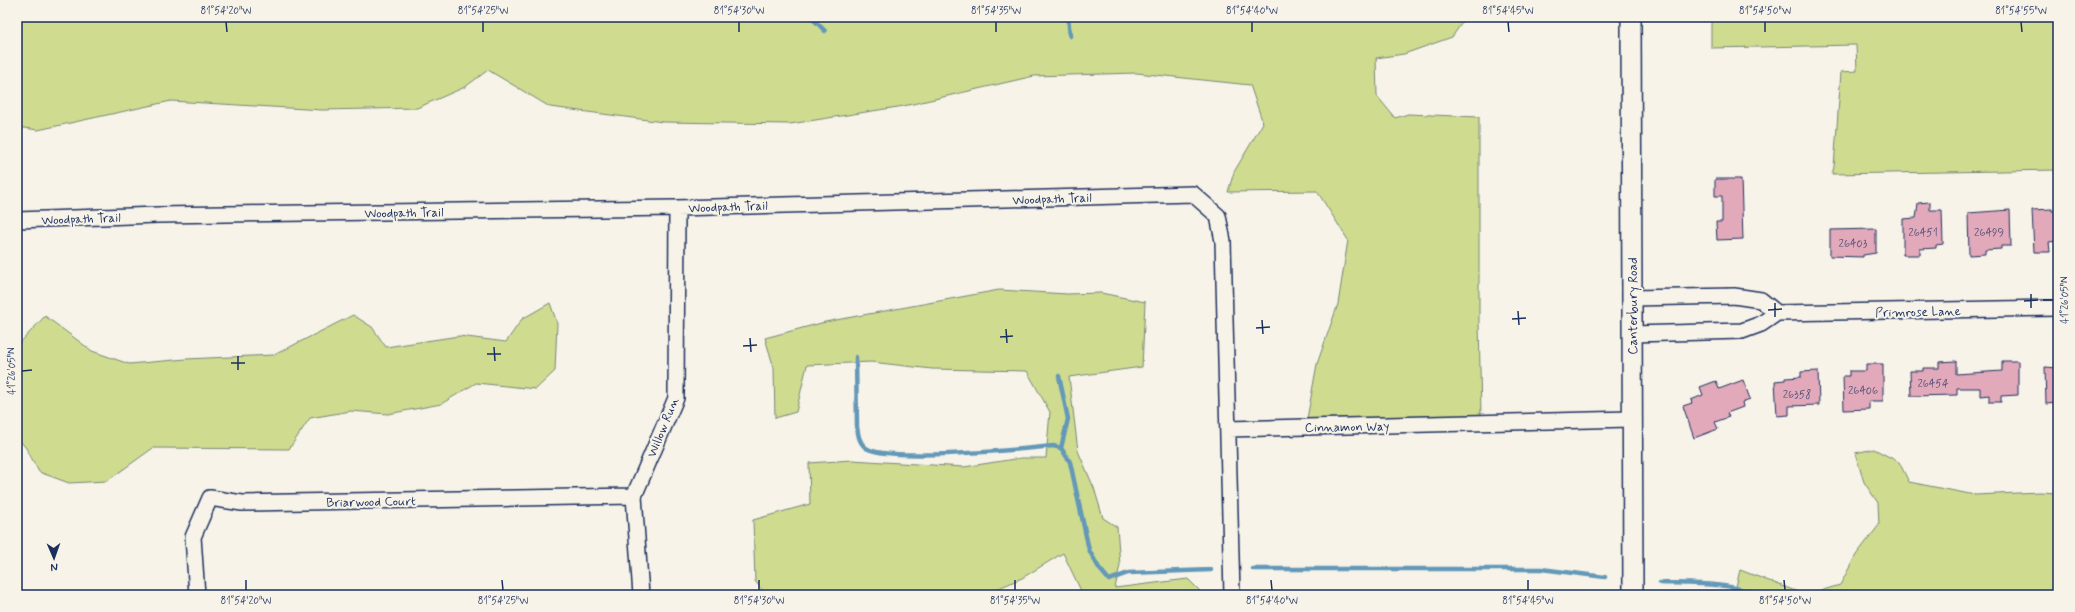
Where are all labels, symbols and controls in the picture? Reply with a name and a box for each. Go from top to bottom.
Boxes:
text: 81°54'20"W [201,4,251,18]
text: 81°54'25"W [458,4,508,18]
text: 81°54'30"W [714,4,764,18]
text: 81°54'35"W [971,4,1021,18]
text: 81°54'40"W [1226,4,1278,18]
text: 81°54'45"W [1482,4,1534,18]
text: 81°54'50"W [1739,4,1791,18]
text: 81°54'55"W [1995,4,2047,18]
street label: Woodpath Trail [1012,190,1092,209]
street label: Woodpath Trail [688,198,768,217]
street label: Woodpath Trail [364,204,444,223]
street label: Woodpath Trail [41,210,121,229]
house number: 26451 [1908,226,1938,240]
house number: 26499 [1974,226,2004,240]
house number: 26403 [1839,237,1868,251]
street label: Canterbury Road [1625,257,1642,355]
text: 41°26'05"N [2058,276,2072,324]
street label: Primrose Lane [1875,303,1961,322]
text: 41°26'05"N [5,347,19,395]
house number: 26454 [1917,377,1949,391]
house number: 26406 [1848,384,1878,398]
house number: 26358 [1783,388,1811,402]
street label: Willow Run [644,395,683,460]
street label: Cinnamon Way [1305,418,1390,437]
street label: Briarwood Court [326,493,416,512]
north arrow [34,538,74,578]
text: N [50,560,58,574]
text: 81°54'20"W [221,594,271,608]
text: 81°54'25"W [478,594,528,608]
text: 81°54'30"W [734,594,784,608]
text: 81°54'35"W [990,594,1040,608]
text: 81°54'40"W [1246,594,1298,608]
text: 81°54'45"W [1502,594,1554,608]
text: 81°54'50"W [1759,594,1811,608]

